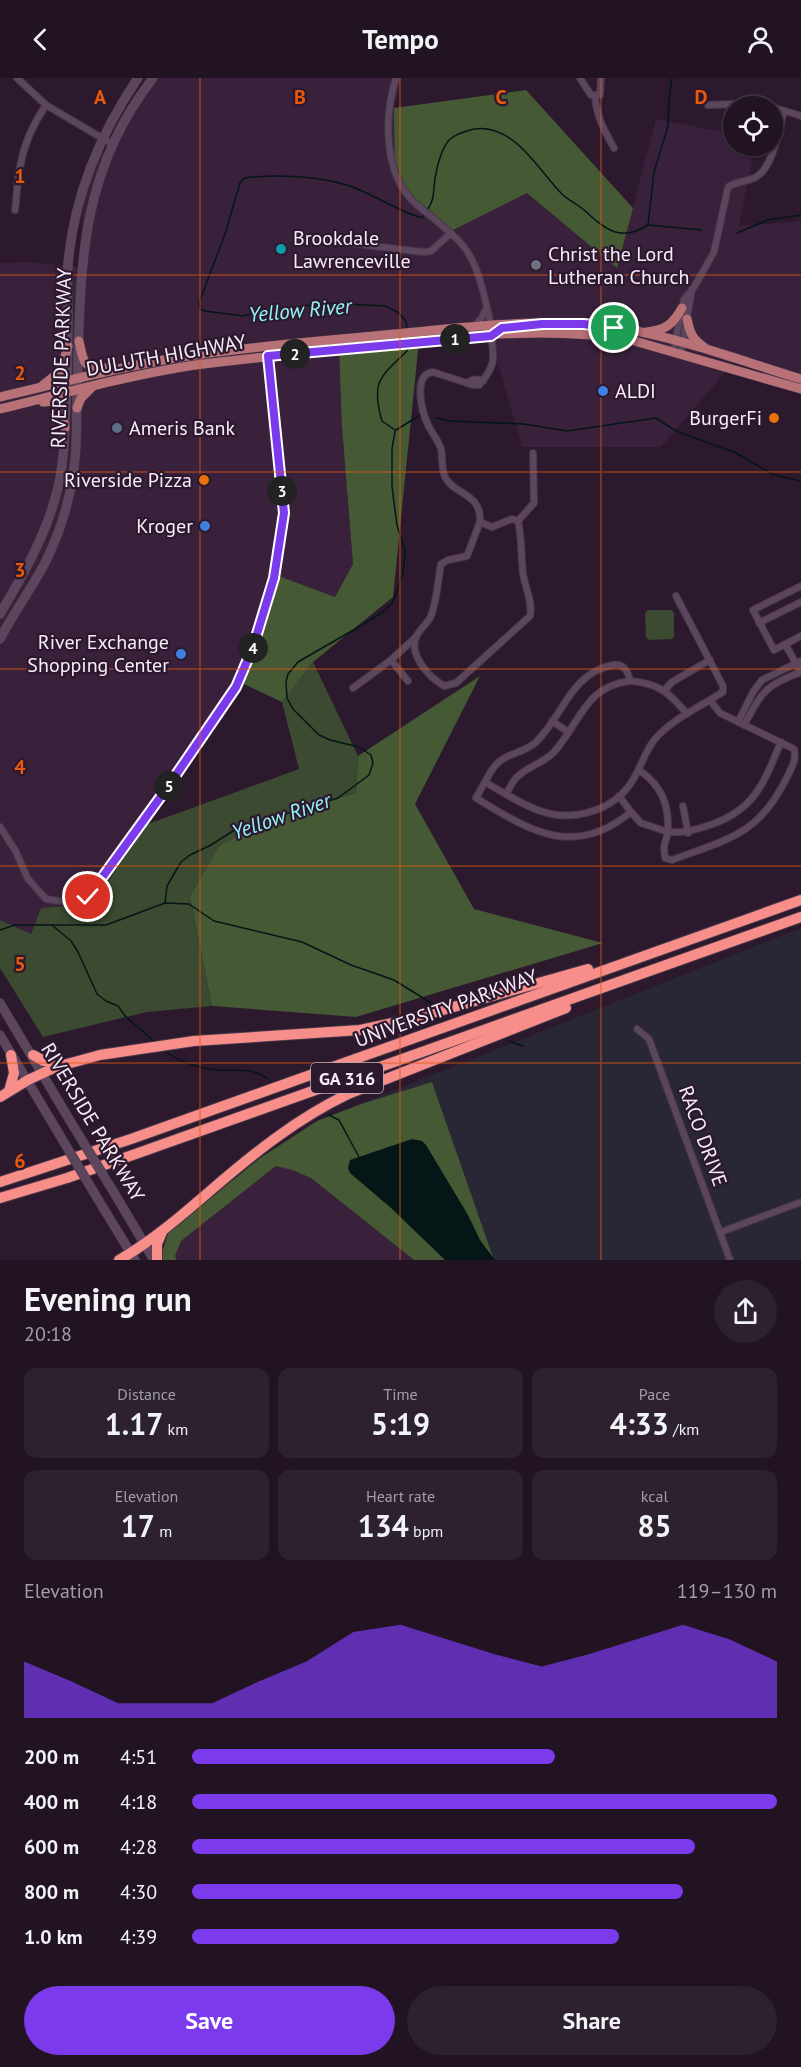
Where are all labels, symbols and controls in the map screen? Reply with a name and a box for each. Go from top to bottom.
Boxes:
text: Tempo [362,22,439,56]
icon: back [24,23,57,56]
icon: person [744,23,777,56]
text: A [94,84,107,110]
text: B [294,84,306,110]
text: C [495,84,507,110]
text: D [695,84,708,110]
map controls [723,96,783,156]
button: locate [723,96,783,156]
text: 1 [14,163,26,189]
place label: Brookdale Lawrenceville [293,225,411,274]
place label: Christ the Lord Lutheran Church [548,241,690,290]
marker: Brookdale Lawrenceville [274,242,288,256]
marker: Christ the Lord Lutheran Church [529,258,543,272]
street label: RIVERSIDE PARKWAY [45,267,77,449]
water label: Yellow River [247,292,355,328]
pin [588,302,639,353]
icon: arrive [597,311,630,344]
pin: 1 [440,324,470,354]
street label: DULUTH HIGHWAY [84,328,249,382]
text: 1 [450,329,460,349]
pin: 2 [280,339,310,369]
text: 2 [290,344,300,364]
text: 2 [14,360,26,386]
place label: ALDI [615,378,656,404]
marker: ALDI [596,384,610,398]
place label: BurgerFi [689,405,762,431]
marker: BurgerFi [767,411,781,425]
place label: Ameris Bank [129,415,236,441]
marker: Ameris Bank [110,421,124,435]
place label: Riverside Pizza [64,467,192,493]
marker: Riverside Pizza [197,473,211,487]
pin: 3 [267,476,297,506]
text: 3 [277,481,287,501]
place label: Kroger [136,513,193,539]
marker: Kroger [198,519,212,533]
text: 3 [14,557,26,583]
place label: River Exchange Shopping Center [27,629,169,678]
pin: 4 [238,633,268,663]
text: 4 [248,638,258,658]
marker: River Exchange Shopping Center [174,647,188,661]
text: 4 [14,754,26,780]
pin: 5 [154,771,184,801]
text: 5 [164,776,174,796]
water label: Yellow River [228,786,336,846]
pin [62,871,113,922]
icon: check [71,880,104,913]
text: 5 [14,951,26,977]
street label: UNIVERSITY PARKWAY [351,963,542,1053]
street label: RIVERSIDE PARKWAY [35,1038,151,1207]
road number: GA 316 [311,1063,383,1093]
street label: RACO DRIVE [673,1082,733,1190]
text: 6 [14,1148,26,1174]
text: Evening run [24,1277,192,1320]
button: share [714,1280,777,1343]
text: 20:18 [24,1321,72,1347]
text: Distance [117,1384,176,1404]
text: Time [383,1384,418,1404]
text: Pace [639,1384,670,1404]
text: 1.17 [105,1404,163,1443]
text: 5:19 [371,1404,430,1443]
text: 4:33 [610,1404,669,1443]
text: km [163,1419,188,1439]
text: /km [669,1419,699,1439]
text: Elevation [115,1486,178,1506]
text: Heart rate [366,1486,435,1506]
text: kcal [641,1486,668,1506]
text: 17 [121,1506,155,1545]
text: 134 [358,1506,409,1545]
text: 85 [637,1506,672,1545]
text: m [155,1521,172,1541]
text: bpm [409,1521,443,1541]
text: Elevation [24,1578,104,1604]
text: 119–130 m [677,1578,777,1604]
text: 200 m [24,1744,79,1770]
text: 4:51 [120,1744,157,1770]
text: 400 m [24,1789,79,1815]
text: 4:18 [120,1789,157,1815]
text: 600 m [24,1834,79,1860]
text: 4:28 [120,1834,157,1860]
text: 800 m [24,1879,79,1905]
text: 4:30 [120,1879,157,1905]
text: 1.0 km [24,1924,83,1950]
text: 4:39 [120,1924,157,1950]
button: Save [24,1986,395,2055]
button: Share [407,1986,777,2055]

